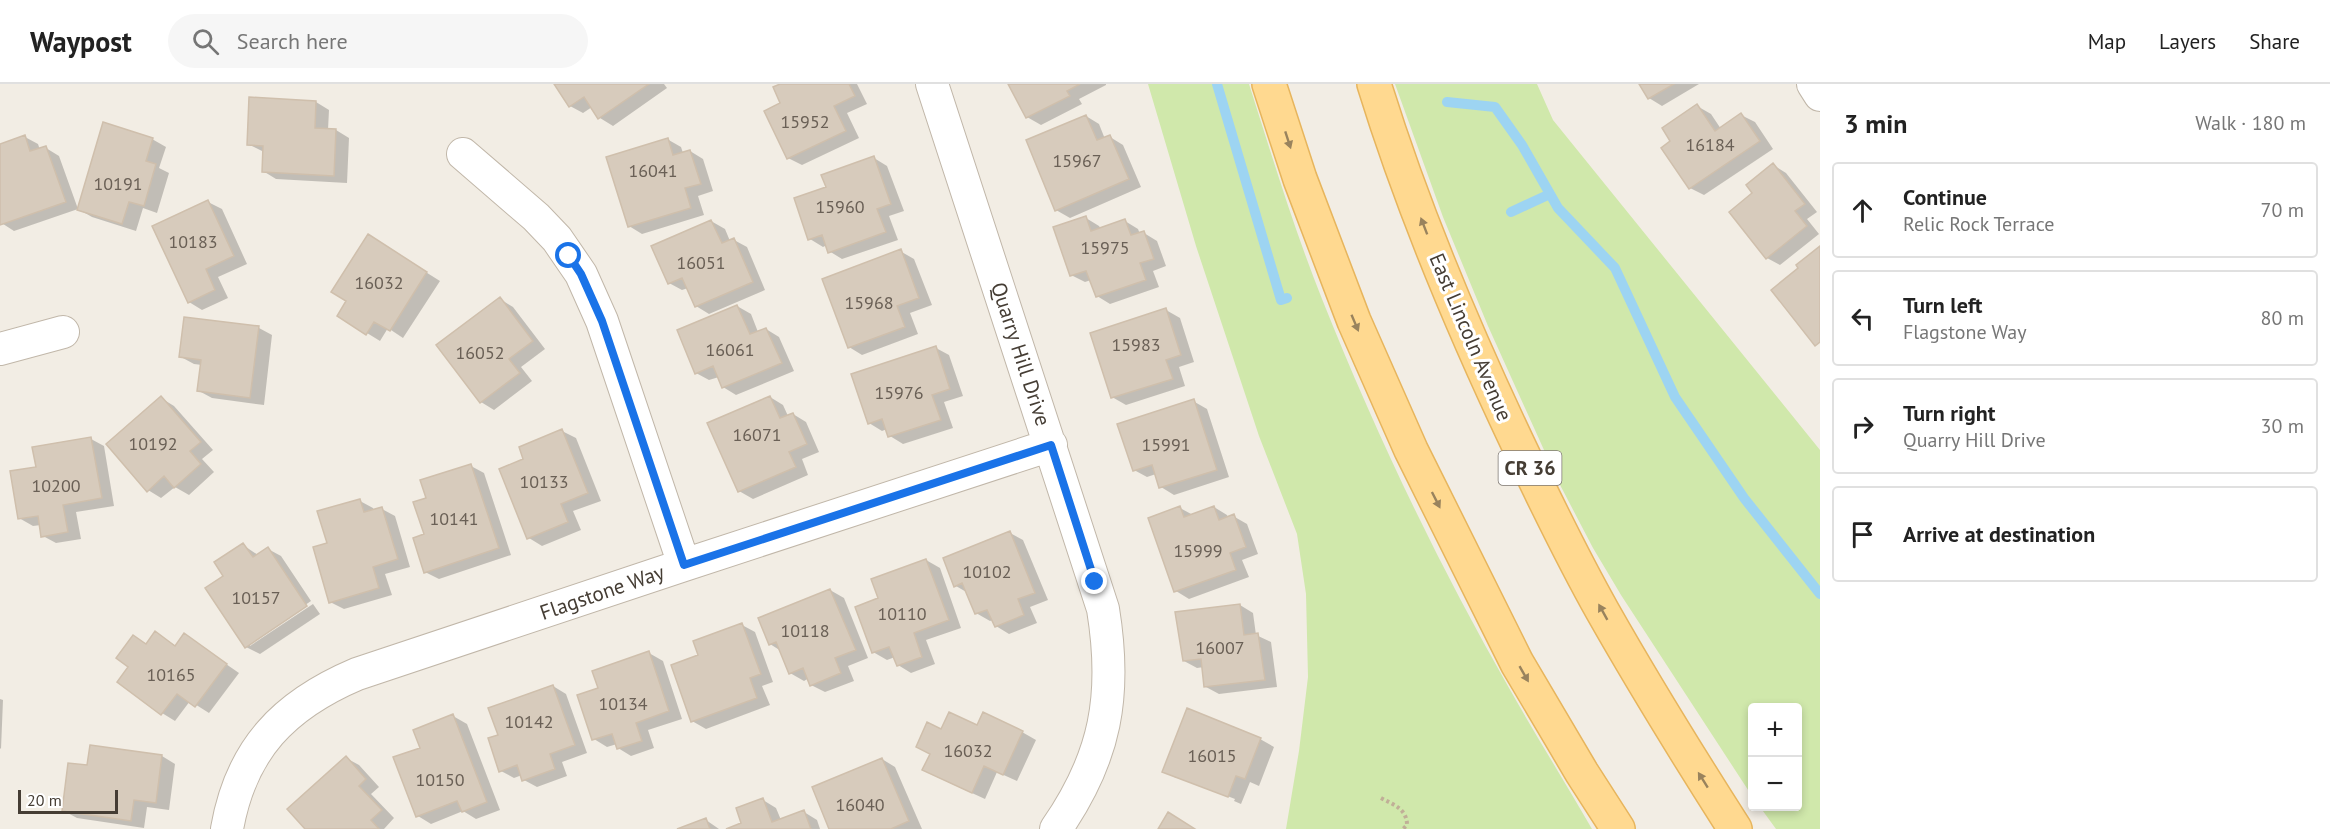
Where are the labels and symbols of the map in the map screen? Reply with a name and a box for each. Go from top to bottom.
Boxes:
house number: 15952 [780,110,830,133]
one-way arrow [1283,131,1293,149]
house number: 16184 [1685,133,1735,156]
house number: 15967 [1052,149,1102,172]
house number: 16041 [628,159,678,182]
house number: 10191 [93,172,143,195]
house number: 15960 [815,195,865,218]
one-way arrow [1419,217,1428,235]
house number: 10183 [168,230,218,253]
house number: 15975 [1080,236,1130,259]
route start [555,242,581,268]
street label: East Lincoln Avenue [1423,249,1519,425]
house number: 16051 [676,251,726,274]
house number: 16032 [354,271,404,294]
street label: Quarry Hill Drive [985,279,1057,429]
house number: 15968 [844,291,894,314]
one-way arrow [1350,314,1360,332]
house number: 15983 [1111,333,1161,356]
house number: 16061 [705,338,755,361]
house number: 16052 [455,341,505,364]
house number: 15976 [874,381,924,404]
house number: 16071 [732,423,782,446]
house number: 10192 [128,432,178,455]
house number: 15991 [1141,433,1191,456]
road number: CR 36 [1498,451,1562,485]
house number: 10133 [519,470,569,493]
house number: 10200 [31,474,81,497]
one-way arrow [1431,491,1441,508]
house number: 10141 [429,507,479,530]
house number: 15999 [1173,539,1223,562]
street label: Flagstone Way [536,558,668,626]
house number: 10102 [962,560,1012,583]
route end [1081,568,1107,594]
house number: 10157 [231,586,281,609]
house number: 10110 [877,602,927,625]
one-way arrow [1598,604,1609,620]
house number: 10118 [780,619,830,642]
house number: 16007 [1195,636,1245,659]
house number: 10165 [146,663,196,686]
one-way arrow [1519,666,1529,683]
house number: 10134 [598,692,648,715]
house number: 10142 [504,710,554,733]
house number: 16032 [943,739,993,762]
house number: 16015 [1187,744,1237,767]
house number: 10150 [415,768,465,791]
one-way arrow [1698,771,1709,788]
scale bar [18,787,118,814]
house number: 16040 [835,793,885,816]

